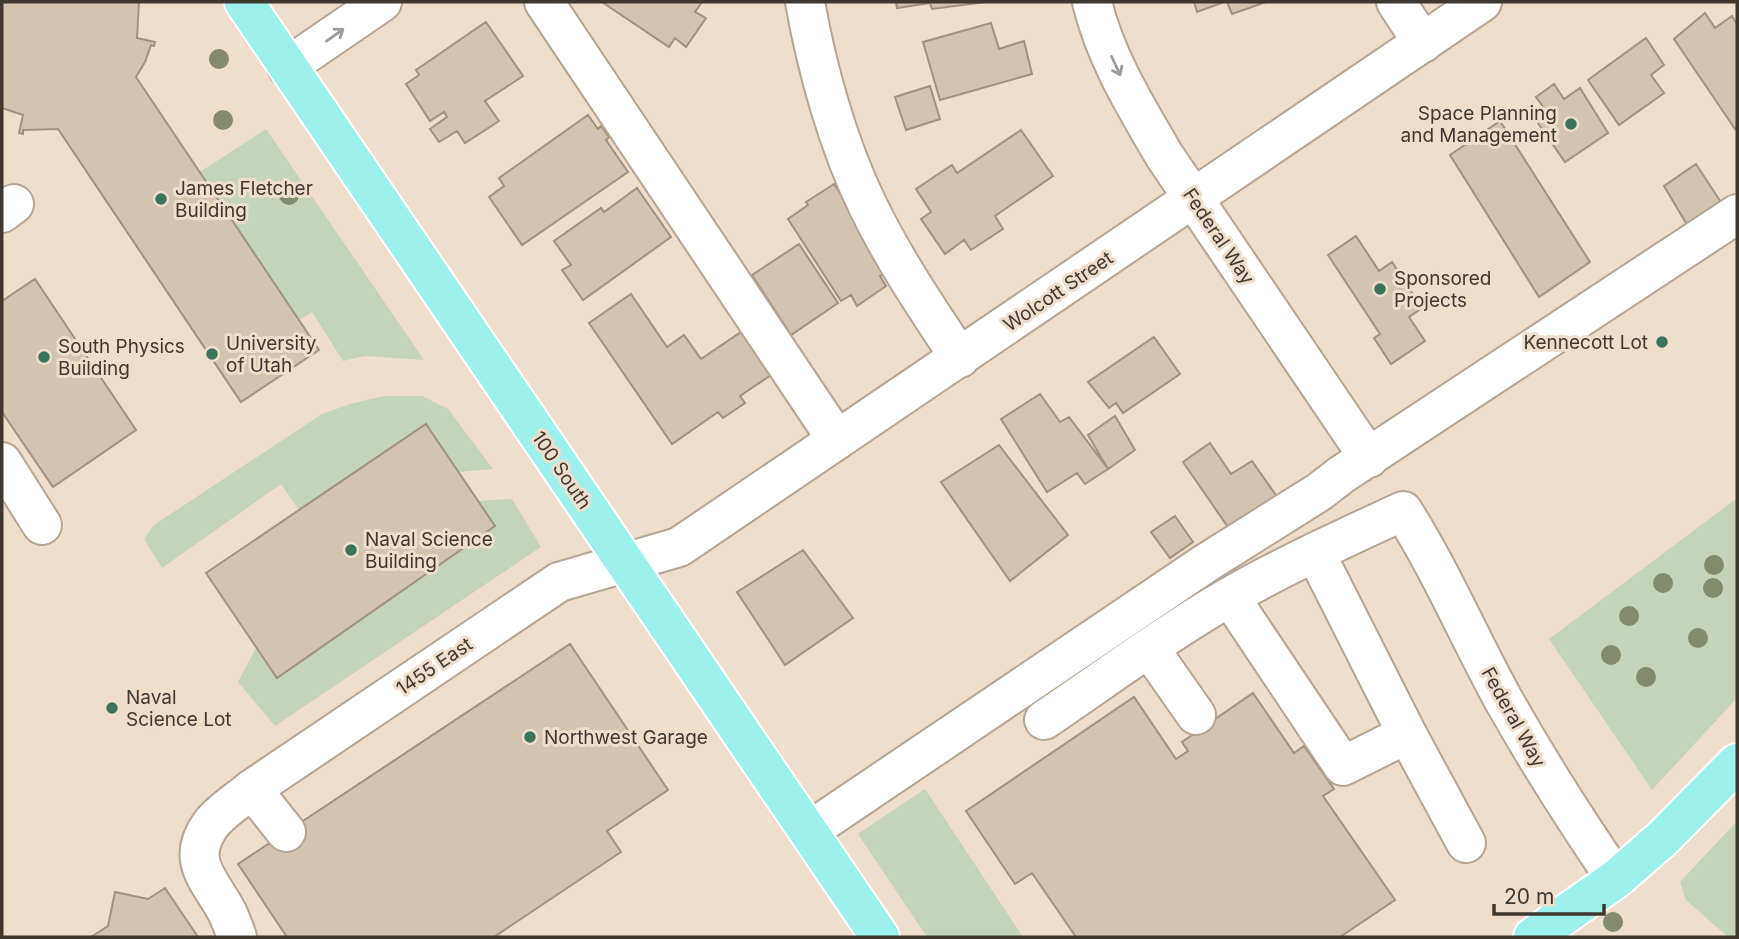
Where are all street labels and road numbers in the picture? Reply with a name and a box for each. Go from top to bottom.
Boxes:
street label: Federal Way [1178,184,1259,289]
street label: Wolcott Street [999,246,1117,336]
street label: 100 South [527,427,596,514]
street label: 1455 East [392,633,477,700]
street label: Federal Way [1477,663,1551,772]

